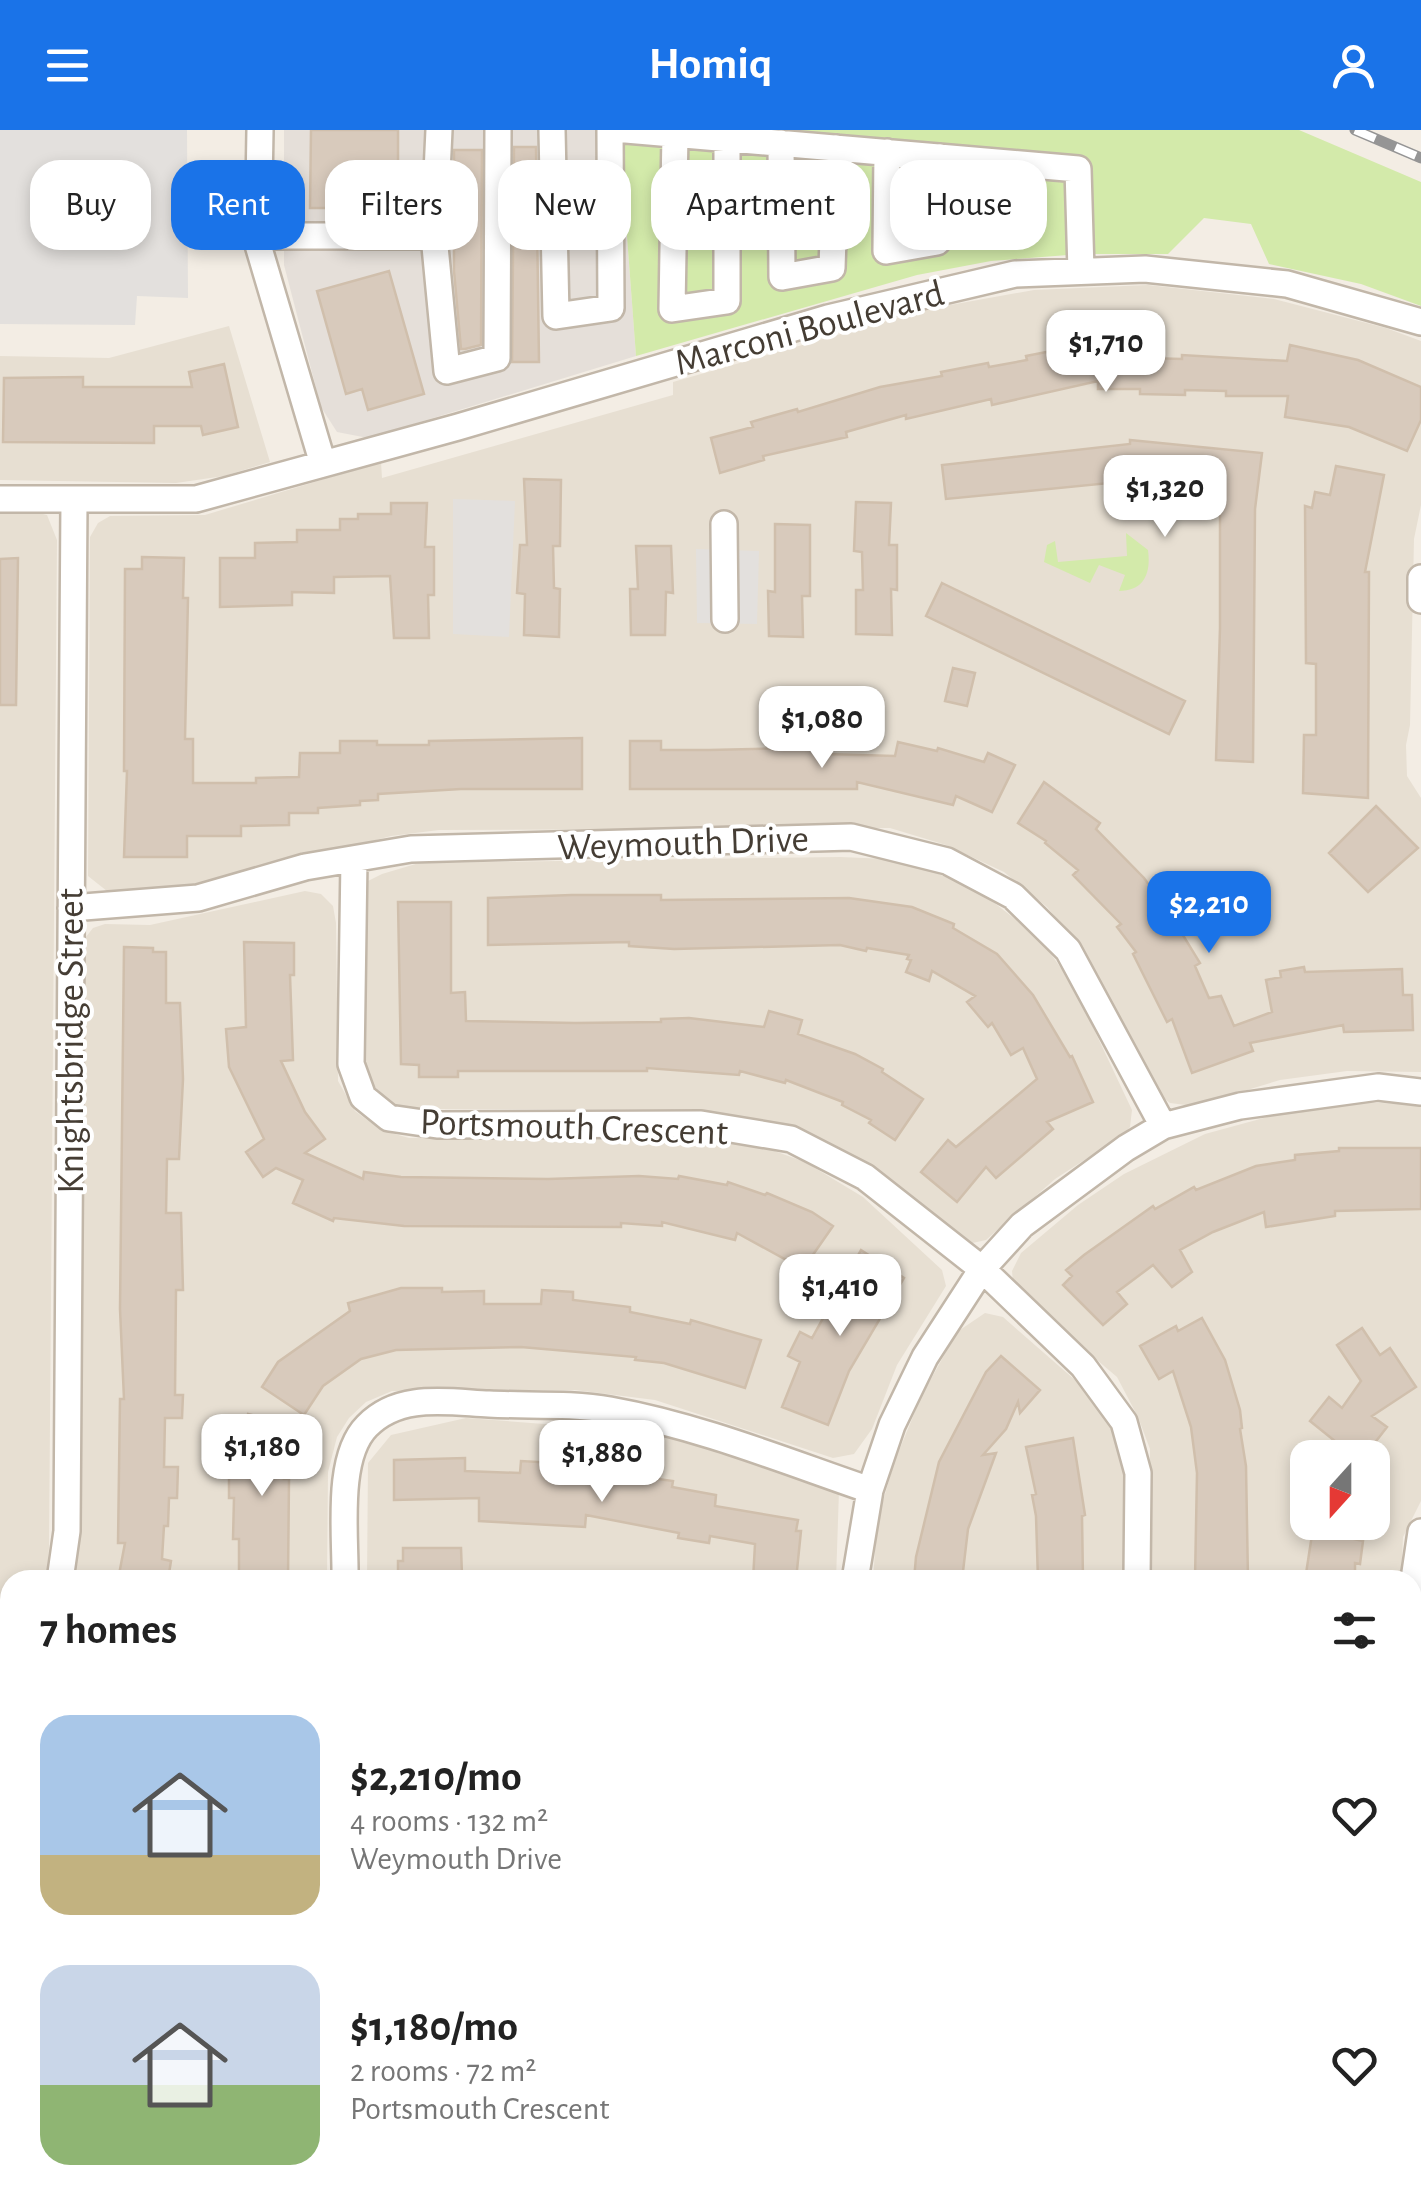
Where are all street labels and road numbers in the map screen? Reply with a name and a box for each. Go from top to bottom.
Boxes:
street label: Marconi Boulevard [671,275,948,383]
street label: Weymouth Drive [557,821,809,867]
street label: Knightsbridge Street [53,888,91,1194]
street label: Portsmouth Crescent [419,1104,729,1152]

